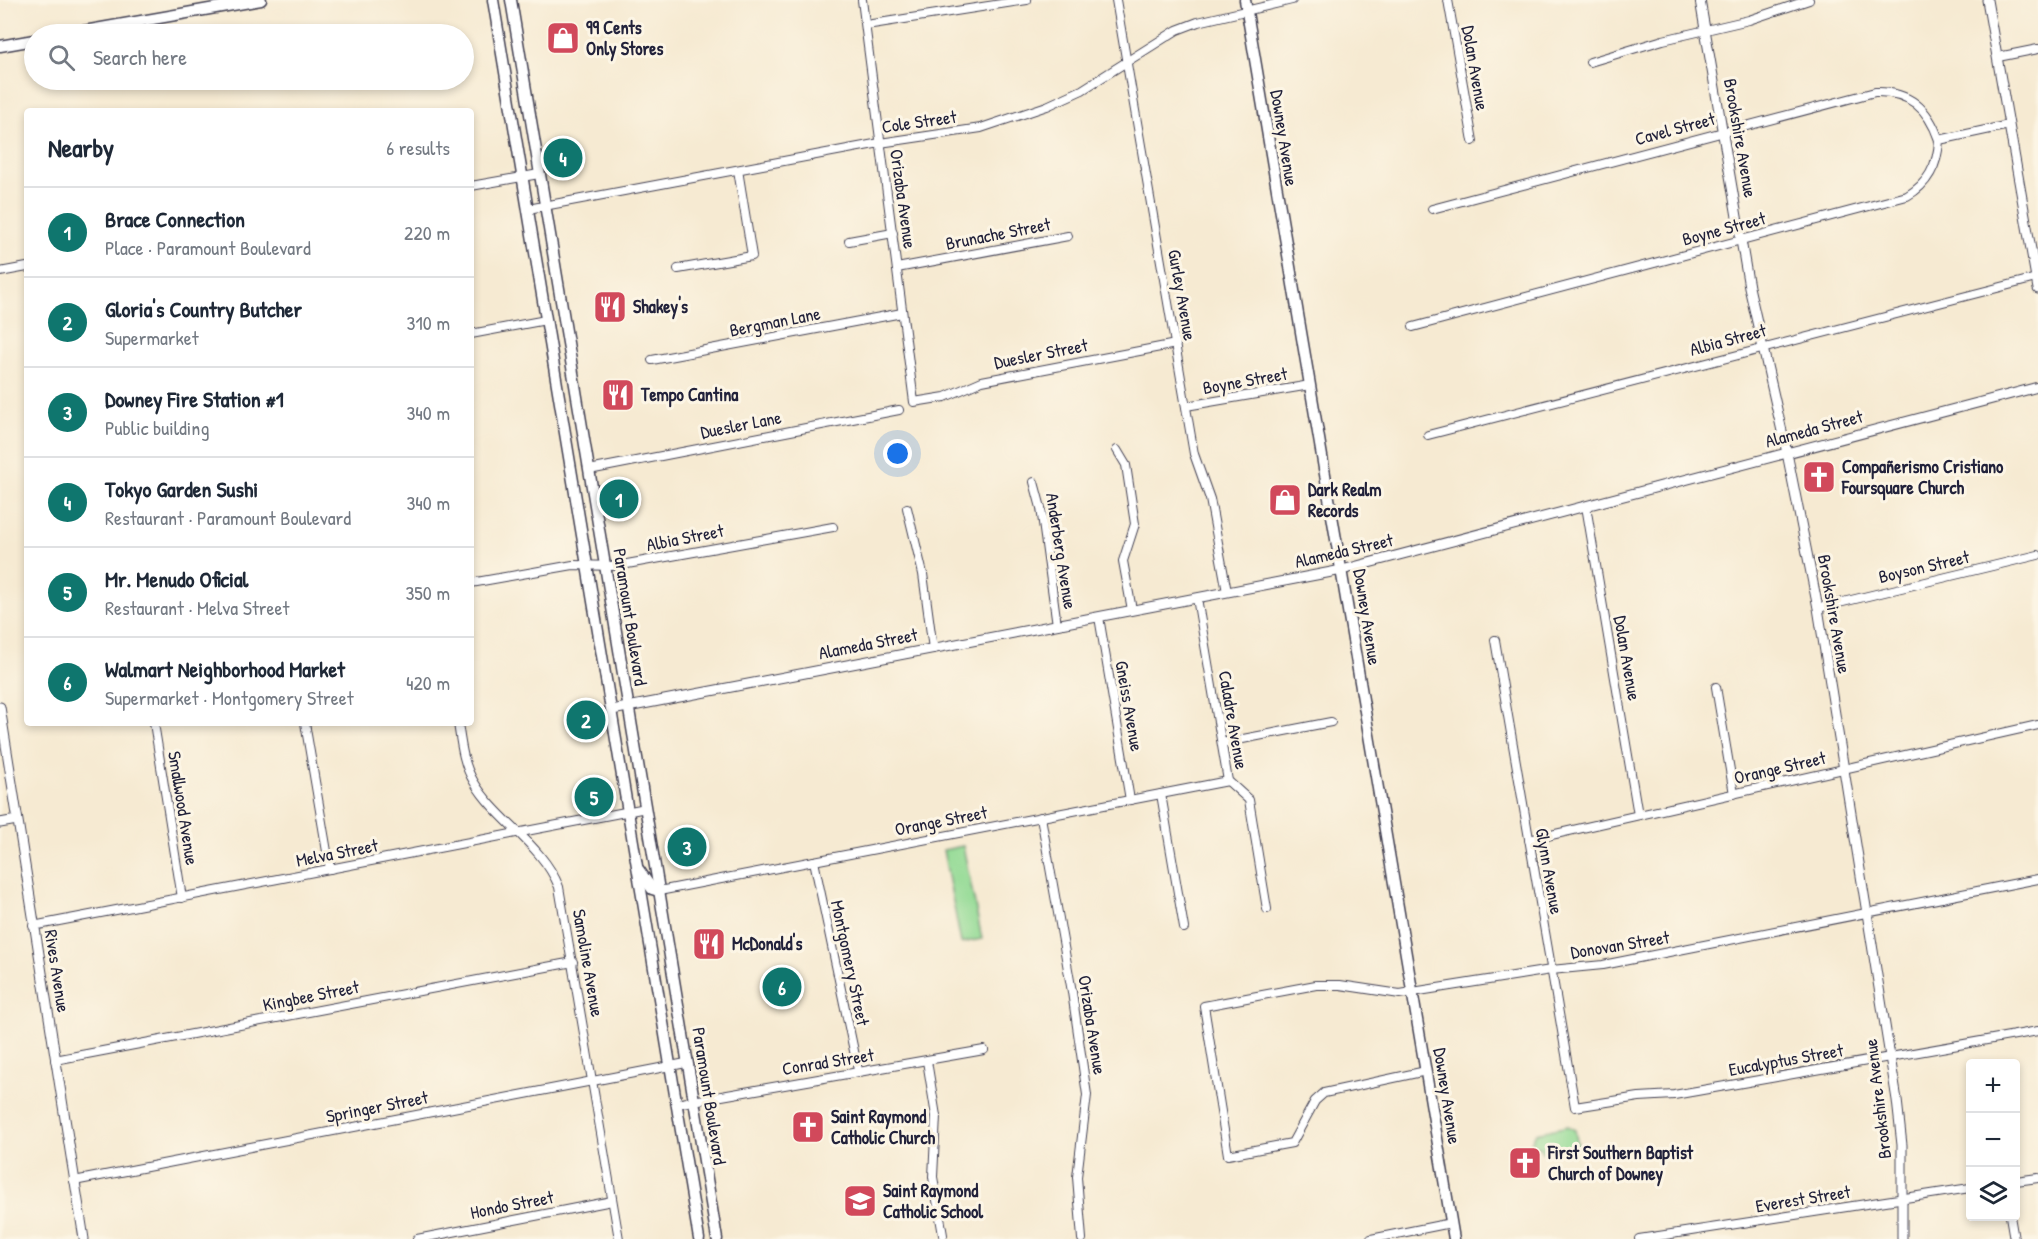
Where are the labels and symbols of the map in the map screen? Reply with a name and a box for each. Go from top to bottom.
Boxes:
place label: 99 Cents Only Stores [586,15,663,62]
shop icon: 99 Cents Only Stores [545,20,581,56]
street label: Dolan Avenue [1456,24,1495,112]
street label: Brookshire Avenue [1718,76,1763,199]
street label: Downey Avenue [1265,88,1304,188]
street label: Cole Street [880,104,959,139]
street label: Cavel Street [1632,106,1719,151]
pin: 4 [544,136,582,180]
street label: Orizaba Avenue [884,148,923,250]
street label: Boyne Street [1679,205,1769,252]
street label: Brunache Street [943,211,1053,256]
street label: Gurley Avenue [1162,247,1203,342]
restaurant icon: Shakey's [592,289,628,325]
place label: Shakey's [633,294,688,320]
street label: Bergman Lane [727,300,822,343]
street label: Albia Street [1687,317,1770,362]
street label: Duesler Street [992,332,1091,375]
street label: Boyne Street [1201,361,1290,400]
restaurant icon: Tempo Cantina [600,377,636,413]
place label: Tempo Cantina [640,382,739,408]
street label: Alameda Street [1762,403,1866,454]
street label: Duesler Lane [698,404,783,445]
your location [883,439,912,468]
place label: Compañerismo Cristiano Foursquare Church [1841,454,2004,501]
church icon: Compañerismo Cristiano Foursquare Church [1801,459,1837,495]
pin: 1 [600,476,638,522]
place label: Dark Realm Records [1308,477,1382,523]
shop icon: Dark Realm Records [1267,482,1303,518]
street label: Anderberg Avenue [1040,491,1083,611]
street label: Albia Street [644,518,726,557]
street label: Alameda Street [1292,527,1396,574]
street label: Boyson Street [1876,544,1972,589]
street label: Paramount Boulevard [607,547,654,687]
street label: Brookshire Avenue [1812,552,1857,675]
street label: Downey Avenue [1348,567,1387,667]
street label: Dolan Avenue [1608,614,1647,702]
street label: Alameda Street [816,622,920,665]
street label: Gneiss Avenue [1109,659,1150,753]
street label: Caladre Avenue [1213,669,1254,771]
pin: 2 [566,698,606,742]
street label: Orange Street [1732,745,1829,790]
street label: Smallwood Avenue [162,749,205,867]
pin: 5 [574,774,614,820]
street label: Orange Street [893,799,990,842]
pin: 3 [668,824,706,870]
street label: Glynn Avenue [1530,826,1569,916]
street label: Melva Street [294,832,381,873]
street label: Montgomery Street [825,898,876,1029]
street label: Samoline Avenue [567,907,610,1019]
street label: Donovan Street [1569,924,1672,965]
restaurant icon: McDonald's [691,926,727,962]
street label: Rives Avenue [39,928,76,1014]
place label: McDonald's [732,931,802,956]
pin: 6 [762,964,802,1010]
street label: Kingbee Street [261,974,362,1017]
street label: Orizaba Avenue [1072,974,1113,1076]
street label: Paramount Boulevard [686,1026,733,1166]
street label: Eucalyptus Street [1727,1037,1846,1082]
street label: Brookshire Avenue [1858,1038,1897,1160]
street label: Conrad Street [780,1042,876,1081]
street label: Downey Avenue [1428,1046,1467,1146]
street label: Springer Street [324,1084,431,1129]
place label: Saint Raymond Catholic Church [831,1104,935,1150]
church icon: Saint Raymond Catholic Church [790,1109,826,1145]
place label: First Southern Baptist Church of Downey [1547,1140,1694,1187]
church icon: First Southern Baptist Church of Downey [1507,1145,1543,1181]
place label: Saint Raymond Catholic School [883,1178,984,1224]
street label: Everest Street [1754,1179,1853,1218]
school or university icon: Saint Raymond Catholic School [842,1183,878,1219]
street label: Hondo Street [468,1184,556,1225]

